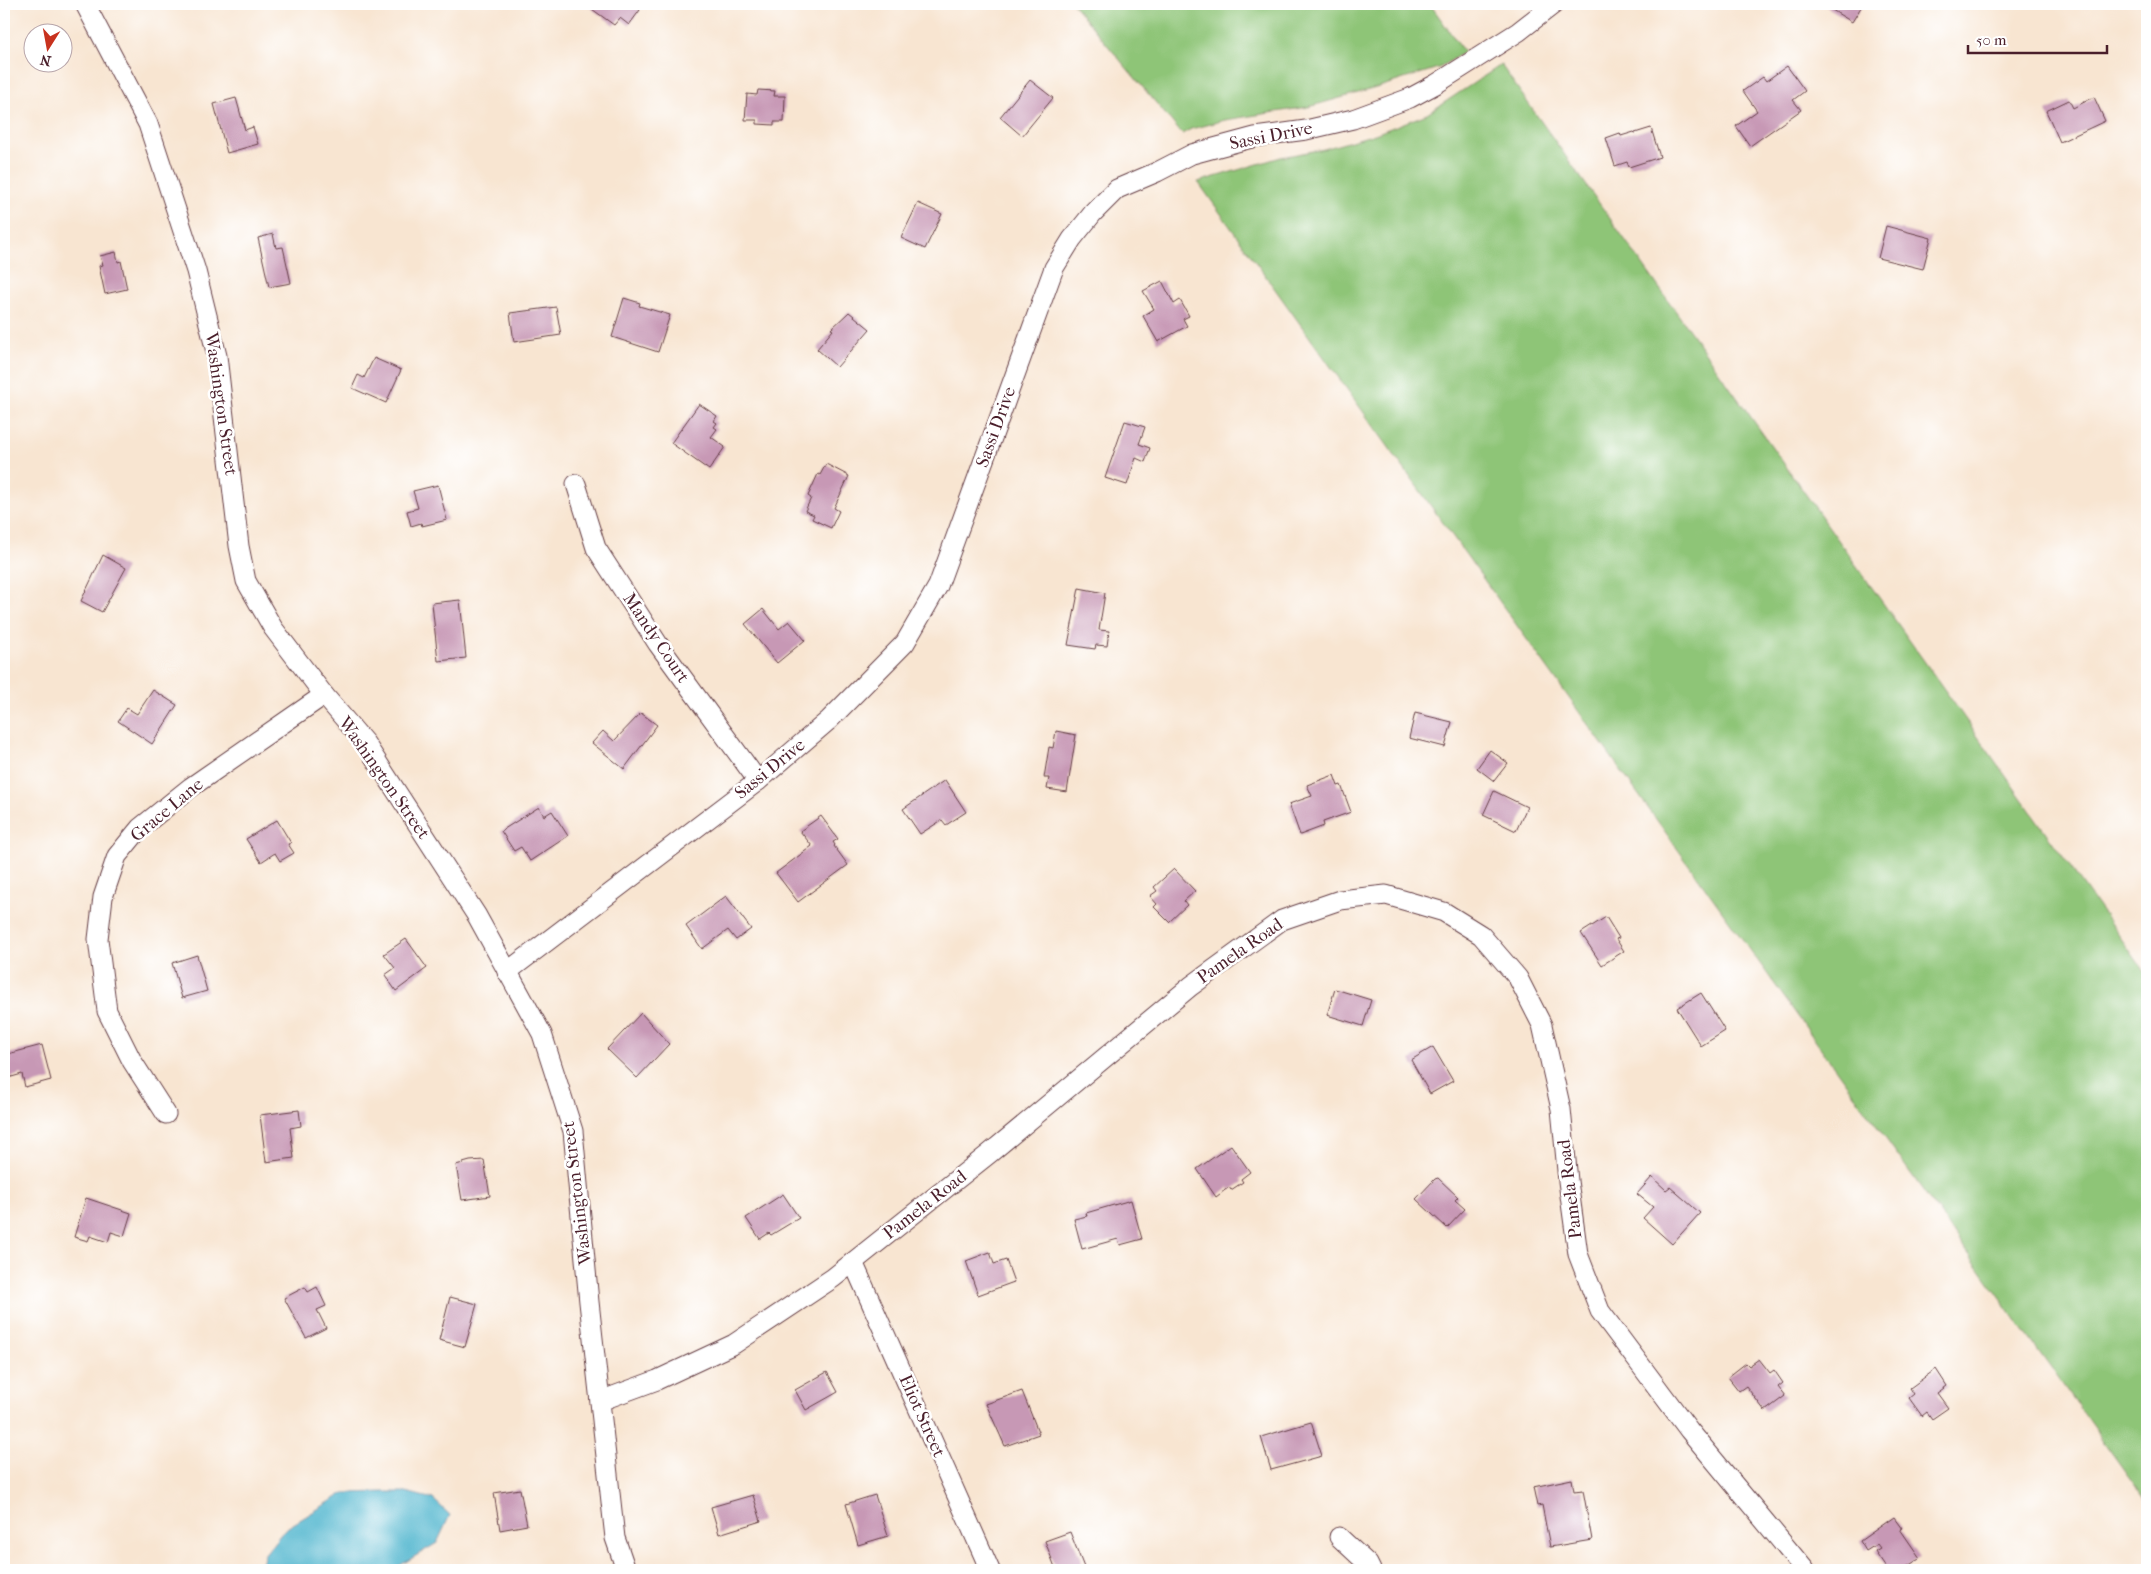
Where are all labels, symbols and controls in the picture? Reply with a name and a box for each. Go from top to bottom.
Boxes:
north arrow [22,22,72,72]
scale bar [1968,22,2107,54]
text: 50 m [1976,31,2007,49]
text: N [38,51,52,70]
street label: Sassi Drive [1228,118,1314,154]
street label: Washington Street [200,330,242,477]
street label: Sassi Drive [972,384,1020,470]
street label: Mandy Court [618,589,694,687]
street label: Washington Street [333,712,434,844]
street label: Sassi Drive [731,734,809,804]
street label: Grace Lane [127,774,207,846]
street label: Pamela Road [1193,914,1287,988]
street label: Washington Street [558,1120,596,1267]
street label: Pamela Road [1553,1138,1587,1240]
street label: Pamela Road [879,1166,971,1244]
street label: Eliot Street [895,1372,950,1461]

